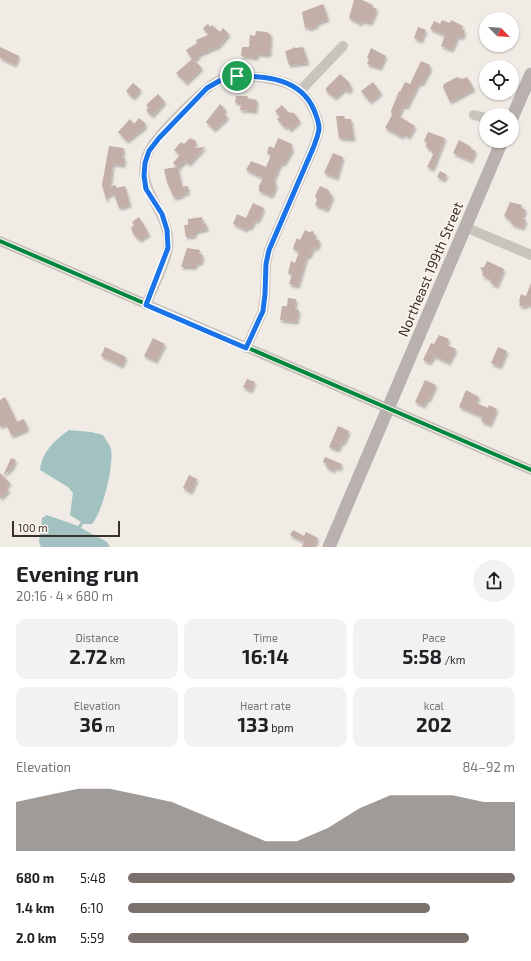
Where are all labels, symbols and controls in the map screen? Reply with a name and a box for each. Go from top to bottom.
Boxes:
north arrow [479,12,519,52]
map controls [479,12,519,148]
pin [220,59,254,93]
button: locate [479,60,519,100]
icon: arrive [226,65,248,87]
button: layers [479,108,519,148]
street label: Northeast 199th Street [394,199,466,339]
scale bar [12,519,120,538]
text: 100 m [18,521,48,534]
text: Evening run [16,560,139,586]
button: share [473,560,515,602]
text: 20:16 · 4 × 680 m [16,588,113,604]
text: Distance [75,631,119,644]
text: Time [253,631,278,644]
text: Pace [422,631,446,644]
text: 2.72 [69,644,107,668]
text: 16:14 [242,644,289,668]
text: 5:58 [402,644,442,668]
text: km [107,653,125,666]
text: /km [442,653,465,666]
text: Elevation [74,699,121,712]
text: Heart rate [240,699,291,712]
text: kcal [424,699,444,712]
text: 36 [80,712,103,736]
text: 133 [237,712,269,736]
text: 202 [416,712,452,736]
text: m [103,721,115,734]
text: bpm [269,721,294,734]
text: Elevation [16,759,71,775]
text: 84–92 m [462,759,515,775]
text: 680 m [16,870,54,886]
text: 5:48 [80,870,106,886]
text: 1.4 km [16,900,55,916]
text: 6:10 [80,900,104,916]
text: 2.0 km [16,930,56,946]
text: 5:59 [80,930,104,946]

